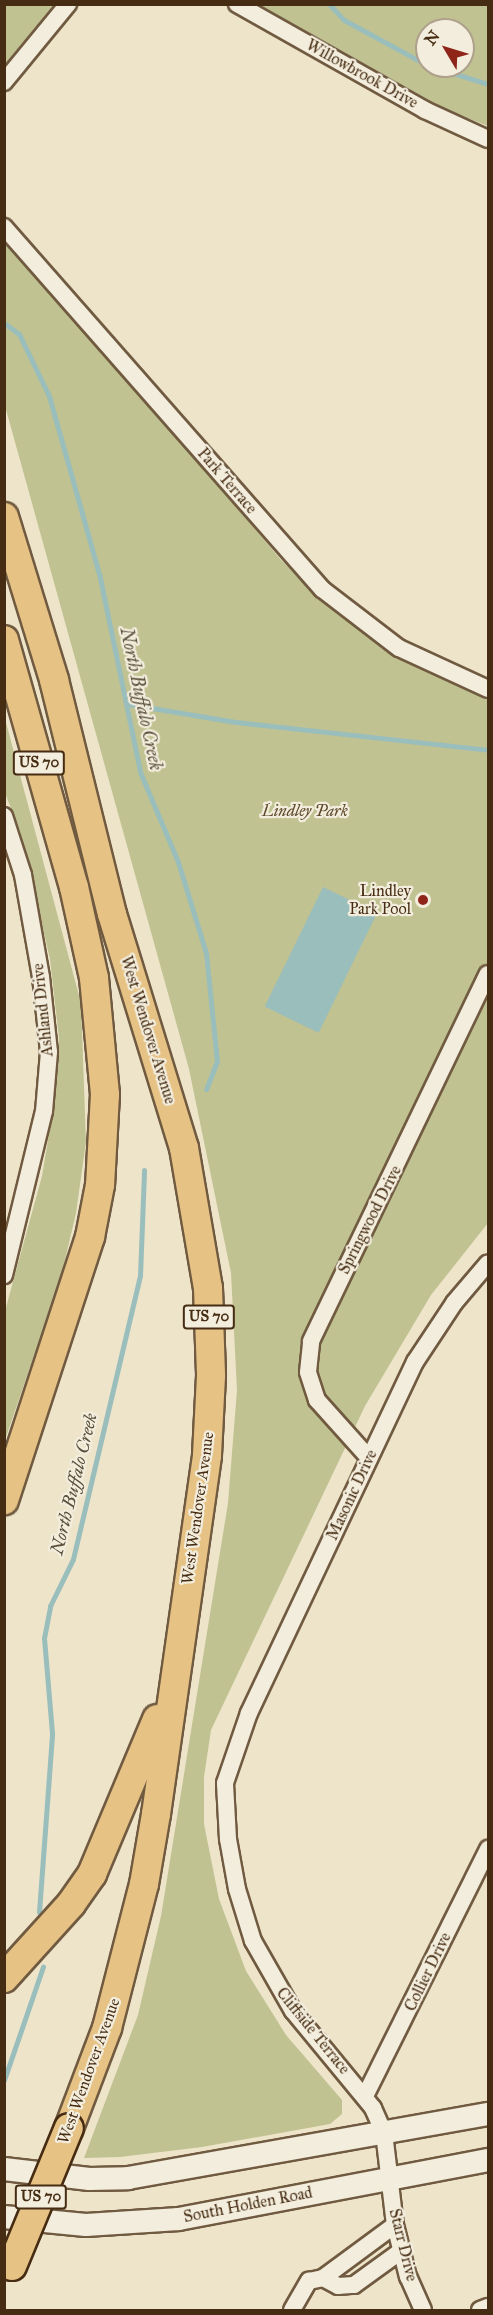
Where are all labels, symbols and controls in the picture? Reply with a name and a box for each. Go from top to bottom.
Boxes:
north arrow [415,18,475,78]
text: N [420,27,444,49]
street label: Willowbrook Drive [303,35,421,113]
street label: Park Terrace [193,444,261,518]
water label: North Buffalo Creek [115,626,167,772]
road number: US 70 [12,751,66,775]
park label: Lindley Park [262,801,348,821]
place label: Lindley Park Pool [349,881,411,919]
marker: Lindley Park Pool [416,893,430,907]
street label: West Wendover Avenue [116,954,180,1106]
street label: Ashland Drive [29,962,57,1058]
street label: Springwood Drive [334,1163,406,1277]
road number: US 70 [182,1305,236,1329]
water label: North Buffalo Creek [46,1411,102,1557]
street label: West Wendover Avenue [178,1431,218,1585]
street label: Masonic Drive [323,1447,381,1543]
street label: Collier Drive [401,1930,455,2014]
street label: Cliffside Terrace [272,1984,354,2078]
street label: West Wendover Avenue [54,1995,124,2147]
street label: South Holden Road [182,2183,314,2227]
road number: US 70 [14,2185,68,2209]
street label: Starr Drive [385,2207,421,2283]

